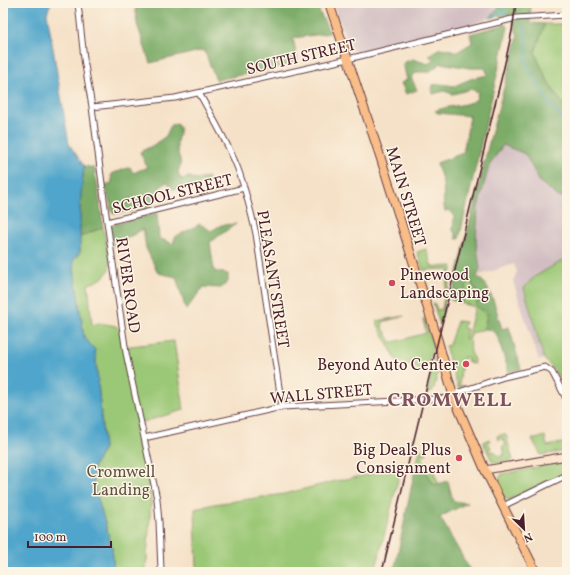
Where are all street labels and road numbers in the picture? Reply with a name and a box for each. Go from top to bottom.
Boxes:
street label: SOUTH STREET [244,35,358,81]
street label: MAIN STREET [379,144,431,249]
street label: SCHOOL STREET [110,169,235,221]
street label: PLEASANT STREET [250,209,294,350]
street label: RIVER ROAD [109,236,145,335]
street label: WALL STREET [269,380,374,410]

